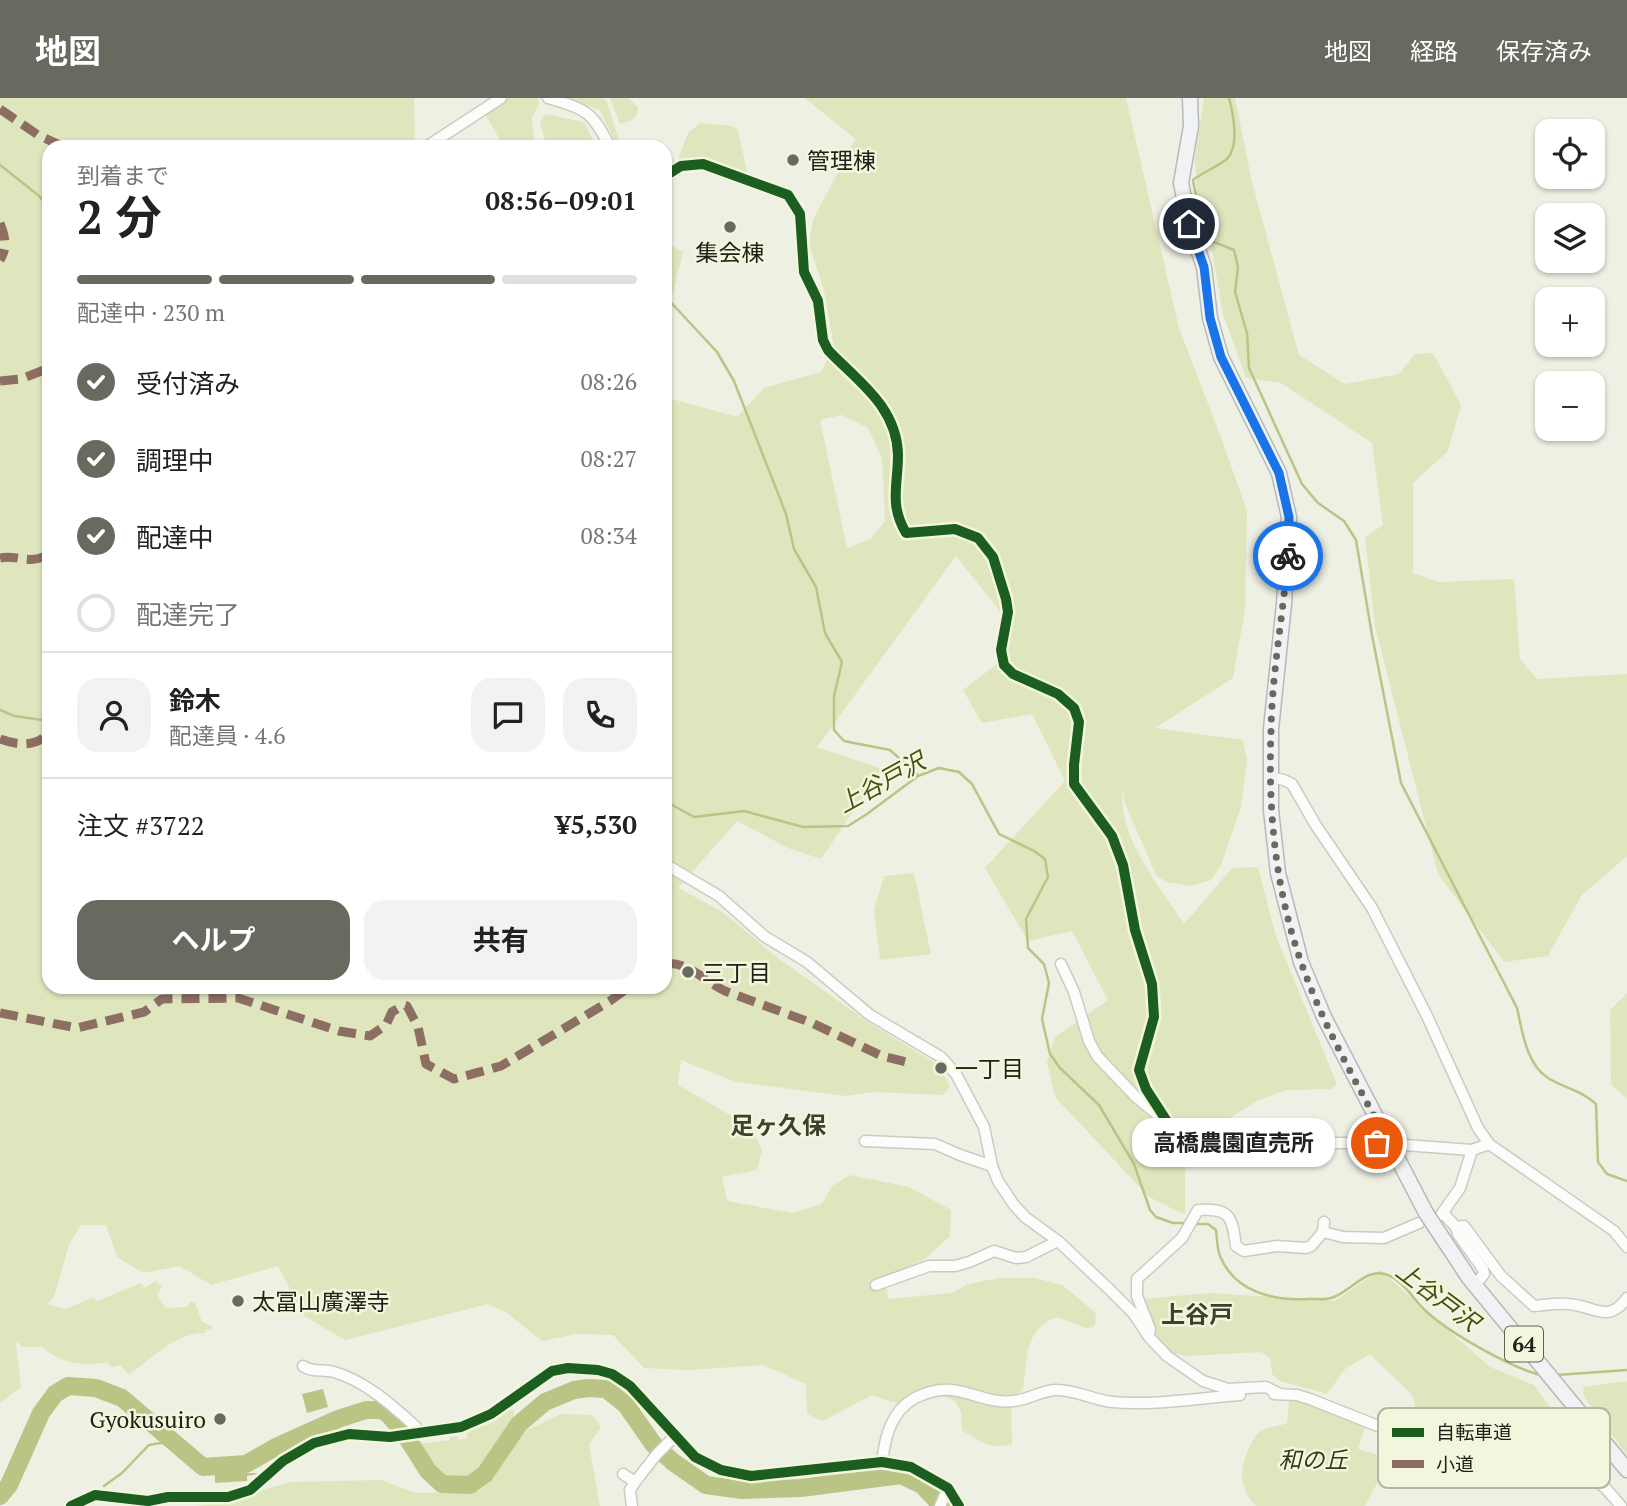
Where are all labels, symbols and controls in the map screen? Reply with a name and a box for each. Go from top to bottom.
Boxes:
text: 地図 [35,29,101,72]
text: 地図 [1324,35,1372,67]
text: 経路 [1410,35,1458,67]
text: 保存済み [1496,35,1592,67]
map controls [1535,119,1605,441]
button: locate [1535,119,1605,189]
place label: 管理棟 [807,145,876,176]
marker: 管理棟 [785,152,801,168]
text: 到着まで [77,160,169,191]
text: 08:56–09:01 [485,183,637,217]
text: 2 分 [77,186,161,247]
pin [1159,194,1219,254]
button: layers [1535,203,1605,273]
icon: home [1170,205,1208,243]
marker: 集会棟 [722,219,738,235]
place label: 集会棟 [696,237,765,268]
button: + [1535,287,1605,357]
text: 配達中 · 230 m [77,297,225,328]
icon: check [77,363,115,401]
text: 受付済み [136,366,240,400]
text: 08:26 [580,366,637,397]
button: − [1535,371,1605,441]
icon: check [77,440,115,478]
text: 調理中 [136,443,214,477]
text: 08:27 [580,443,637,474]
icon: check [77,517,115,555]
text: 配達中 [136,520,214,554]
text: 08:34 [580,520,637,551]
courier [1253,521,1323,591]
icon: bike [1269,537,1307,575]
text: 配達完了 [136,597,240,631]
button: person [77,678,151,752]
button: chat [471,678,545,752]
button: phone [563,678,637,752]
text: 鈴木 [169,683,221,717]
text: 配達員 · 4.6 [169,720,286,751]
water label: 上谷戸沢 [831,743,933,819]
text: ¥5,530 [556,807,637,841]
text: 注文 #3722 [77,808,205,842]
button: ヘルプ [77,900,350,980]
button: 共有 [364,900,637,980]
place label: 三丁目 [702,957,771,988]
marker: 三丁目 [680,964,696,980]
place label: 一丁目 [955,1053,1024,1084]
marker: 一丁目 [933,1060,949,1076]
district label: 足ヶ久保 [730,1109,826,1141]
pin [1347,1113,1407,1173]
callout: 高橋農園直売所 [1132,1118,1335,1168]
icon: bag [1358,1124,1396,1162]
text: 高橋農園直売所 [1153,1127,1314,1158]
water label: 上谷戸沢 [1390,1254,1488,1339]
place label: 太冨山廣澤寺 [252,1286,390,1317]
marker: 太冨山廣澤寺 [230,1293,246,1309]
district label: 上谷戸 [1161,1298,1233,1330]
road number: 64 [1505,1326,1543,1362]
place label: Gyokusuiro [90,1404,206,1435]
legend [1378,1408,1610,1488]
marker: Gyokusuiro [212,1411,228,1427]
text: 自転車道 [1436,1419,1512,1444]
park label: 和の丘 [1279,1444,1349,1475]
text: 小道 [1436,1451,1474,1476]

